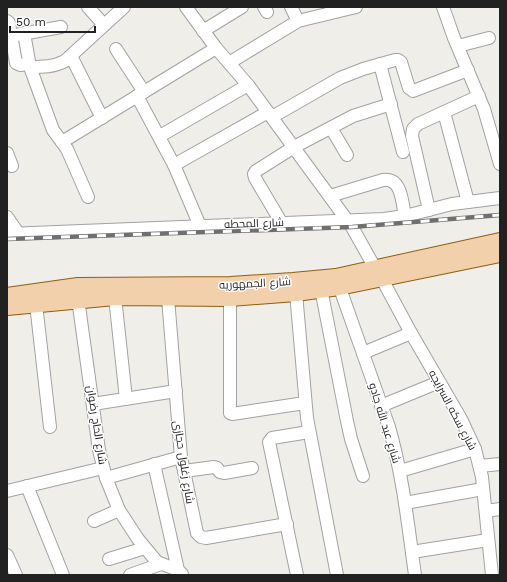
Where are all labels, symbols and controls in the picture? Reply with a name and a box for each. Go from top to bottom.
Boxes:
scale bar [10,8,95,34]
text: 50 m [16,15,46,29]
street label: شارع المحطه [224,216,284,232]
street label: شارع الجمهوريه [219,275,291,293]
street label: شارع سكه السرايجه [425,368,479,453]
street label: شارع عبد الله جادو [365,381,405,465]
street label: شارع الحاج رضوان [83,385,109,466]
street label: شارع زغلول حجازى [170,420,196,505]

